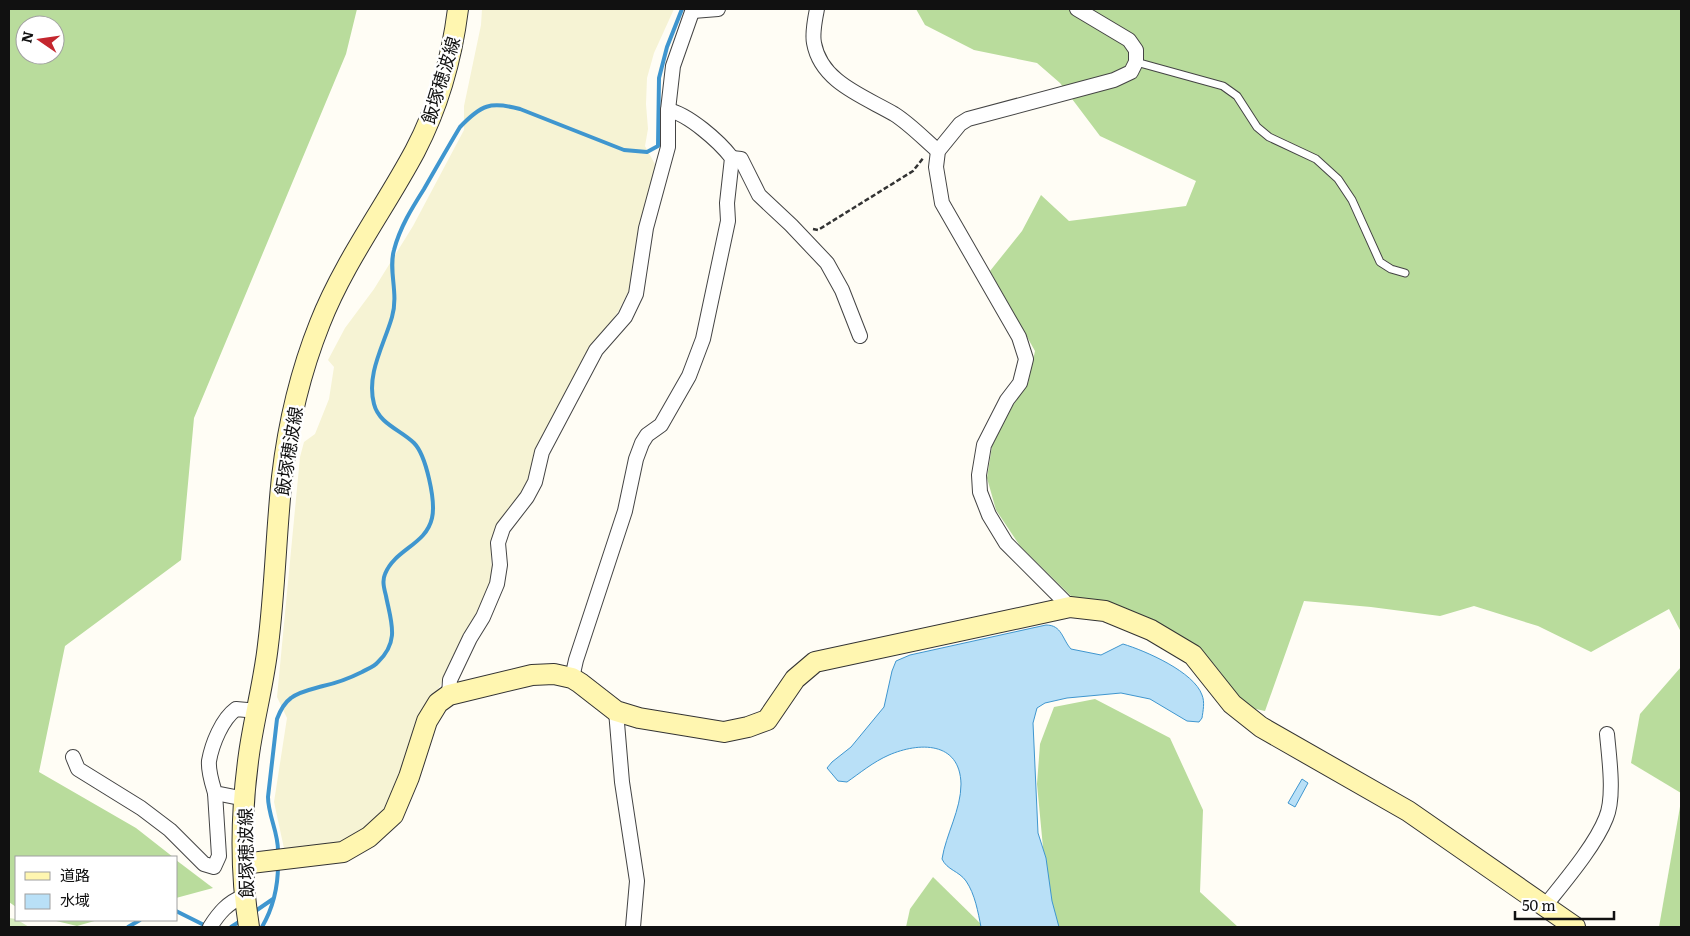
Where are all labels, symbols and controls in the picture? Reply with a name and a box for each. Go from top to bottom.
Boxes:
north arrow [15,15,65,65]
text: N [15,29,37,45]
street label: 飯塚穂波線 [414,33,466,127]
street label: 飯塚穂波線 [268,404,308,498]
street label: 飯塚穂波線 [231,808,259,898]
legend [15,856,178,921]
text: 道路 [60,863,90,886]
text: 水域 [60,888,90,911]
scale bar [1515,888,1614,920]
text: 50 m [1522,893,1556,916]

